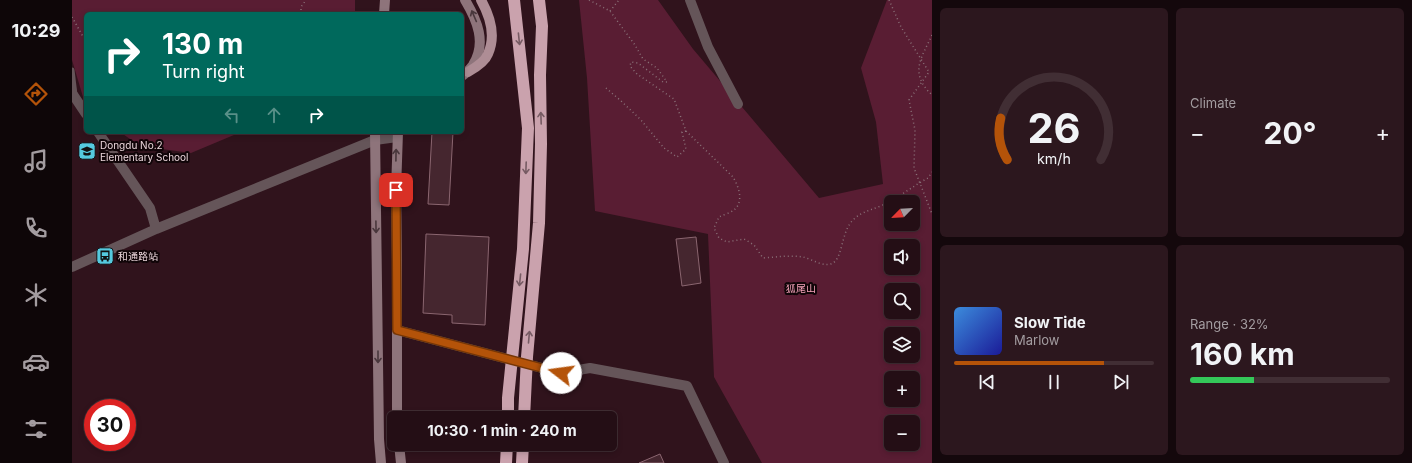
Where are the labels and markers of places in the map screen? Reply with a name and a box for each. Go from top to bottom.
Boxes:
place label: Dongdu No.2 Elementary School [100,139,189,163]
school or university icon: Dongdu No.2 Elementary School [77,141,97,161]
pin [379,173,413,207]
bus stop icon: 和通路站 [95,246,115,266]
place label: 和通路站 [118,250,158,262]

